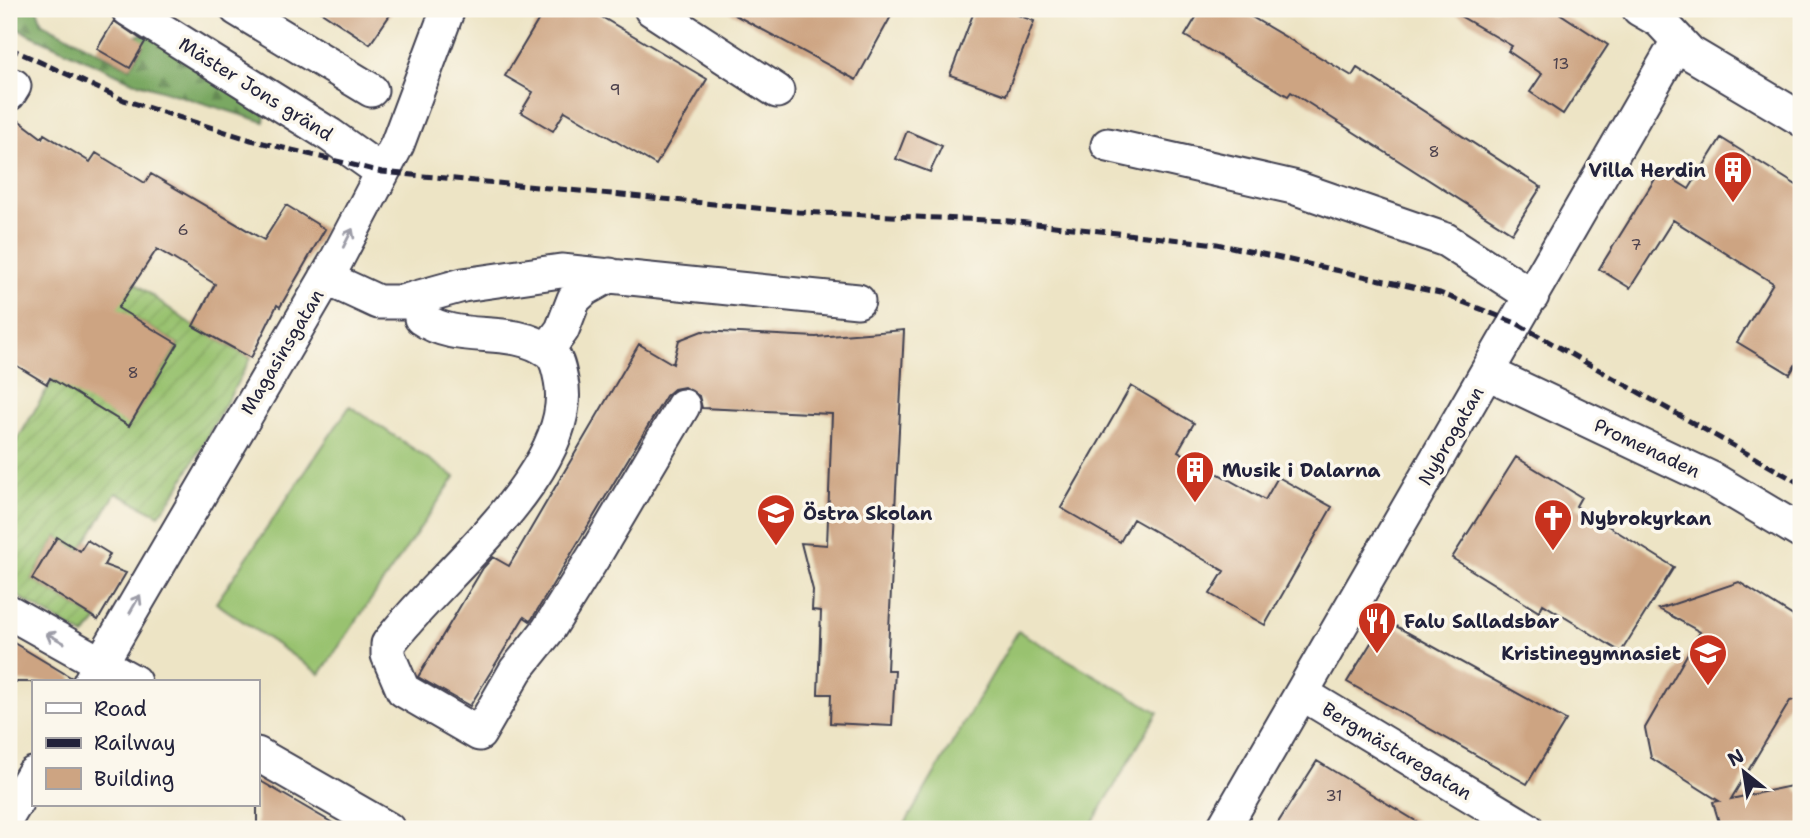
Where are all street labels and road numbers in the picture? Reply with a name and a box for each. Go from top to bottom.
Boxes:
street label: Mäster Jons gränd [174,31,338,147]
street label: Magasinsgatan [235,285,329,419]
street label: Nybrogatan [1413,382,1489,490]
street label: Promenaden [1590,413,1704,483]
street label: Bergmästaregatan [1317,696,1477,806]

